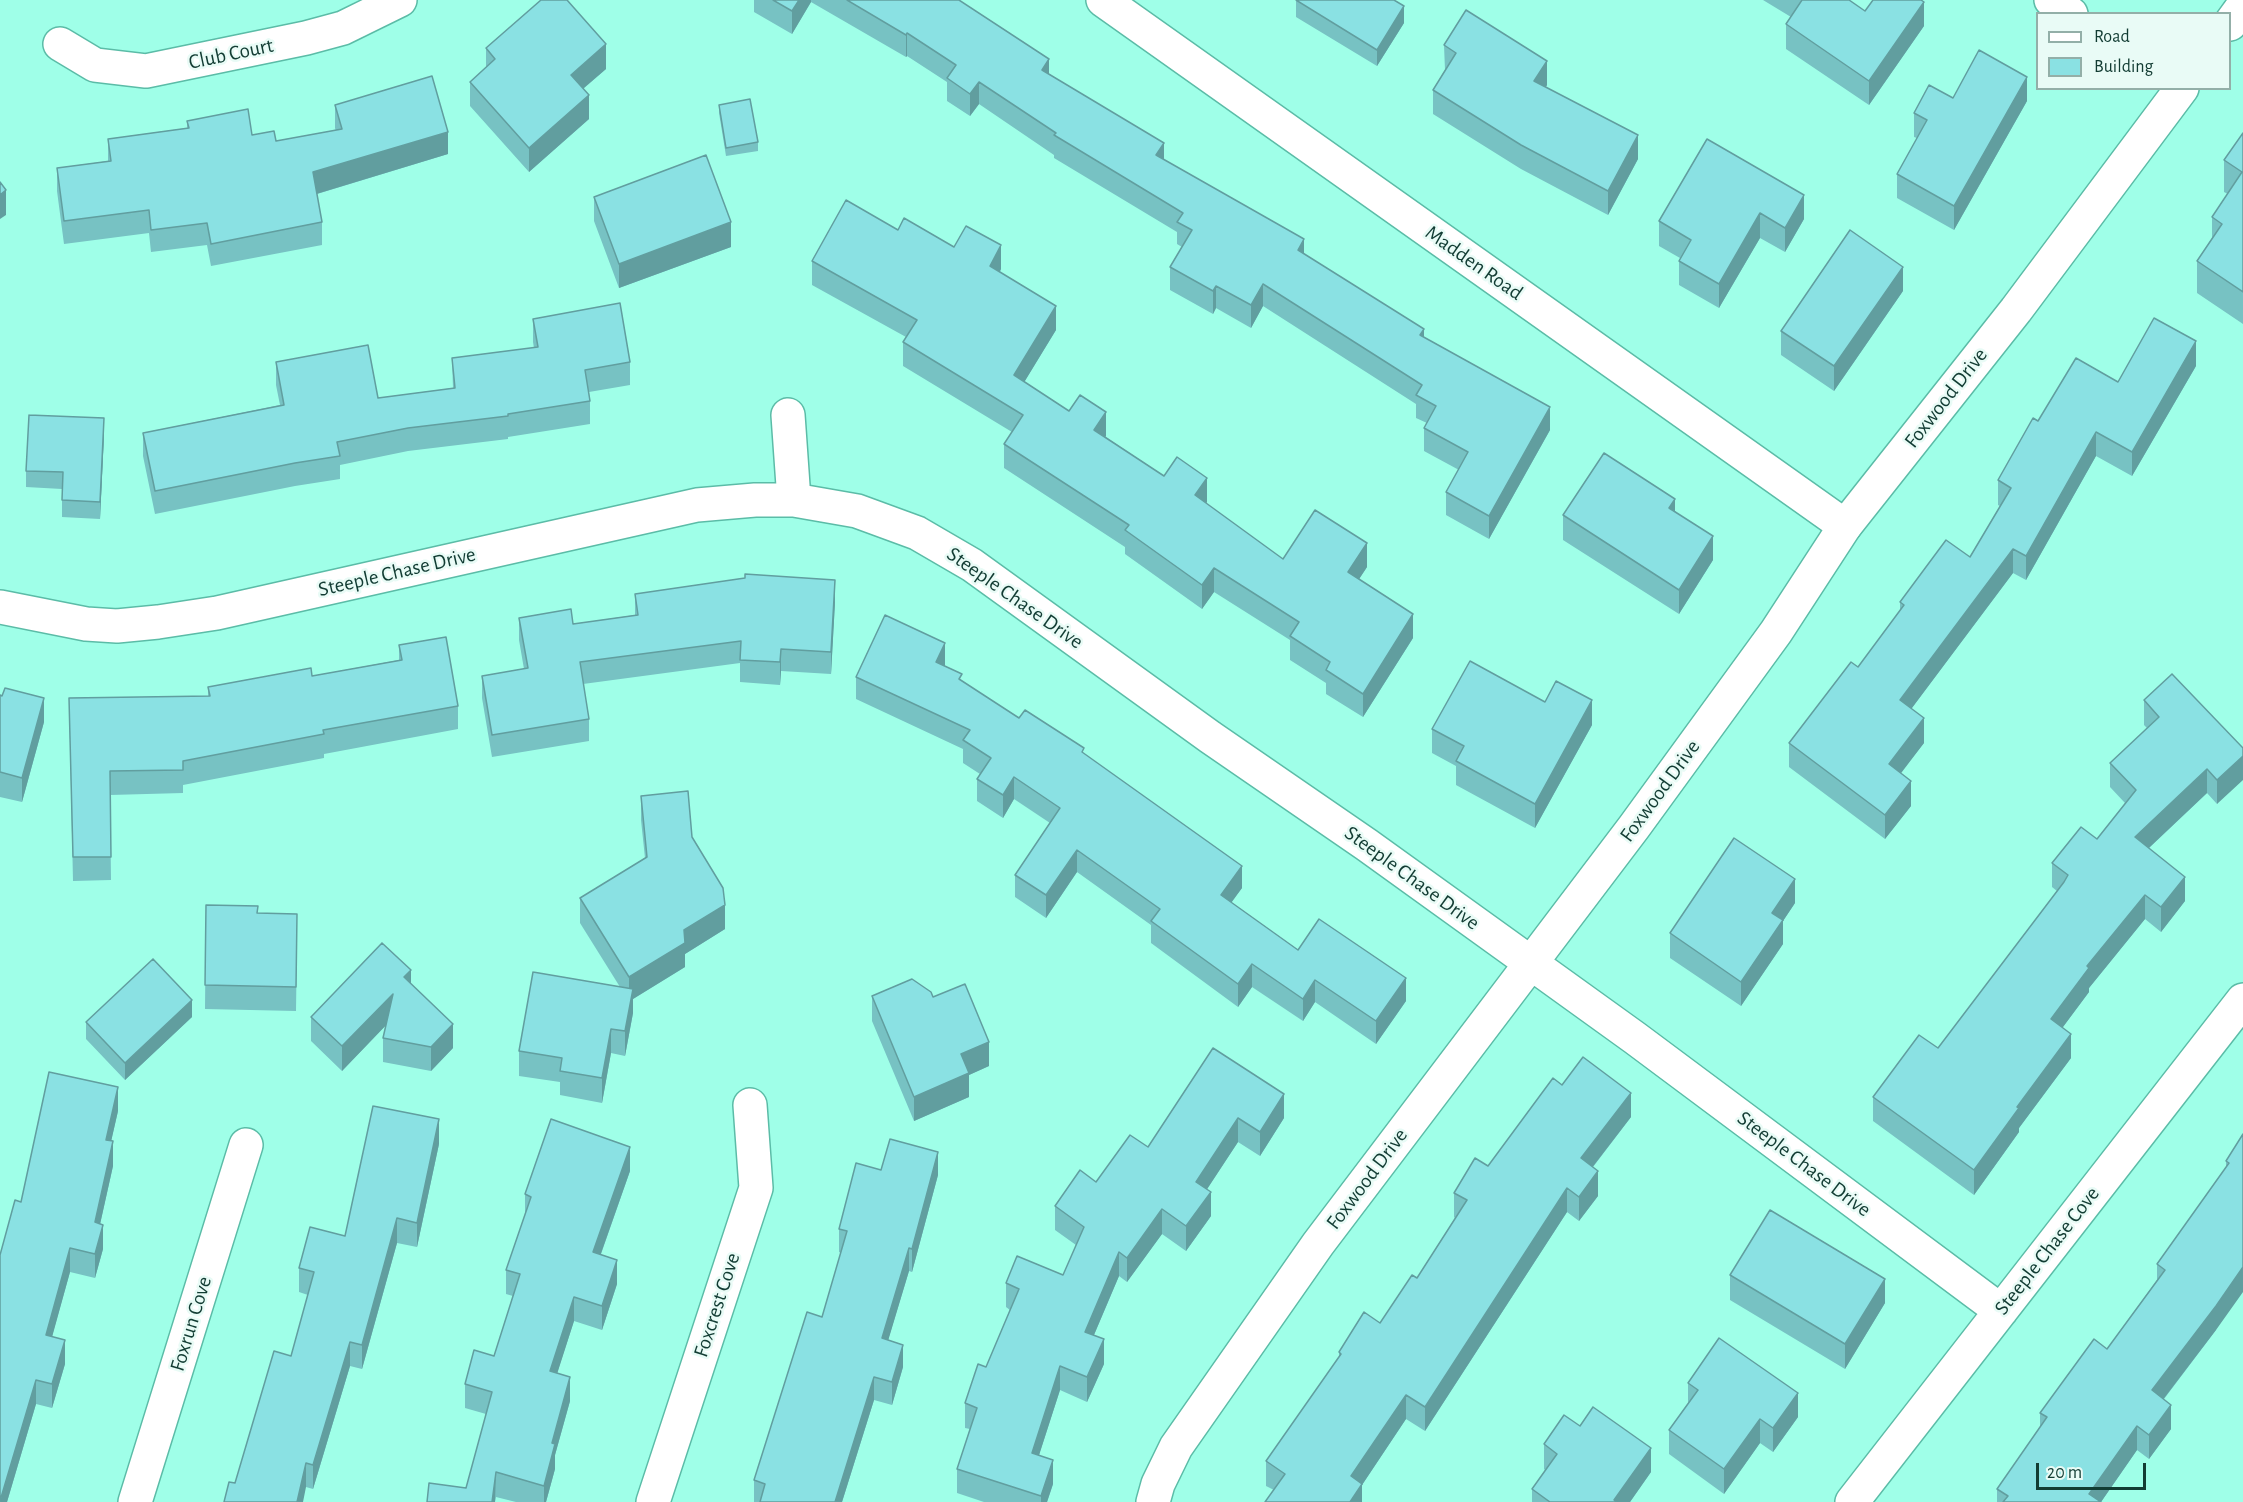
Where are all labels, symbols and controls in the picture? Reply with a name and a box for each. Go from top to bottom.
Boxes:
legend [2036,12,2231,90]
text: Road [2094,28,2130,46]
street label: Club Court [186,33,276,75]
text: Building [2094,58,2153,76]
street label: Madden Road [1420,220,1528,306]
street label: Foxwood Drive [1899,343,1993,453]
street label: Steeple Chase Drive [316,542,478,602]
street label: Steeple Chase Drive [942,542,1088,654]
street label: Foxwood Drive [1615,735,1705,847]
street label: Steeple Chase Drive [1340,821,1484,935]
street label: Steeple Chase Drive [1732,1106,1876,1222]
street label: Foxwood Drive [1321,1124,1413,1234]
street label: Steeple Chase Cove [1989,1182,2105,1320]
street label: Foxcrest Cove [688,1250,746,1360]
street label: Foxrun Cove [165,1274,217,1374]
scale bar [2039,1451,2148,1489]
text: 20 m [2047,1464,2082,1482]

